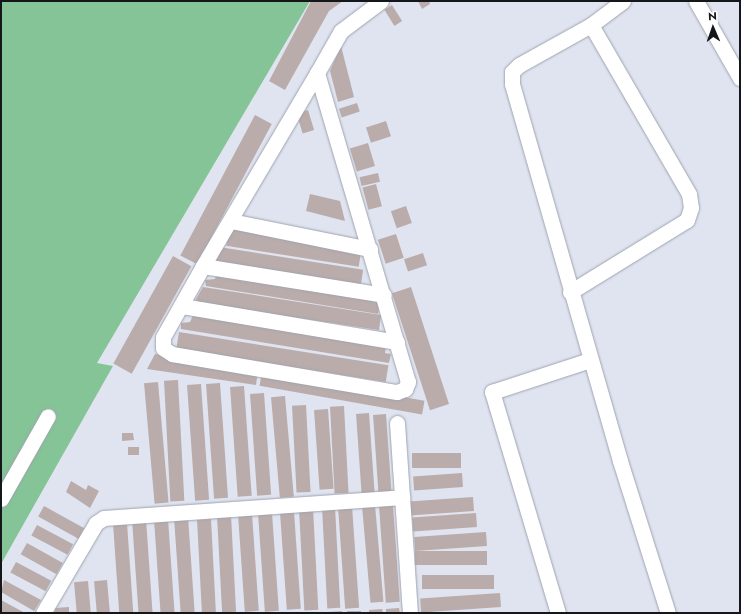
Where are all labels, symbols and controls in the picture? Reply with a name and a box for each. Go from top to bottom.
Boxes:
north arrow [693,8,733,48]
text: N [708,8,717,24]

